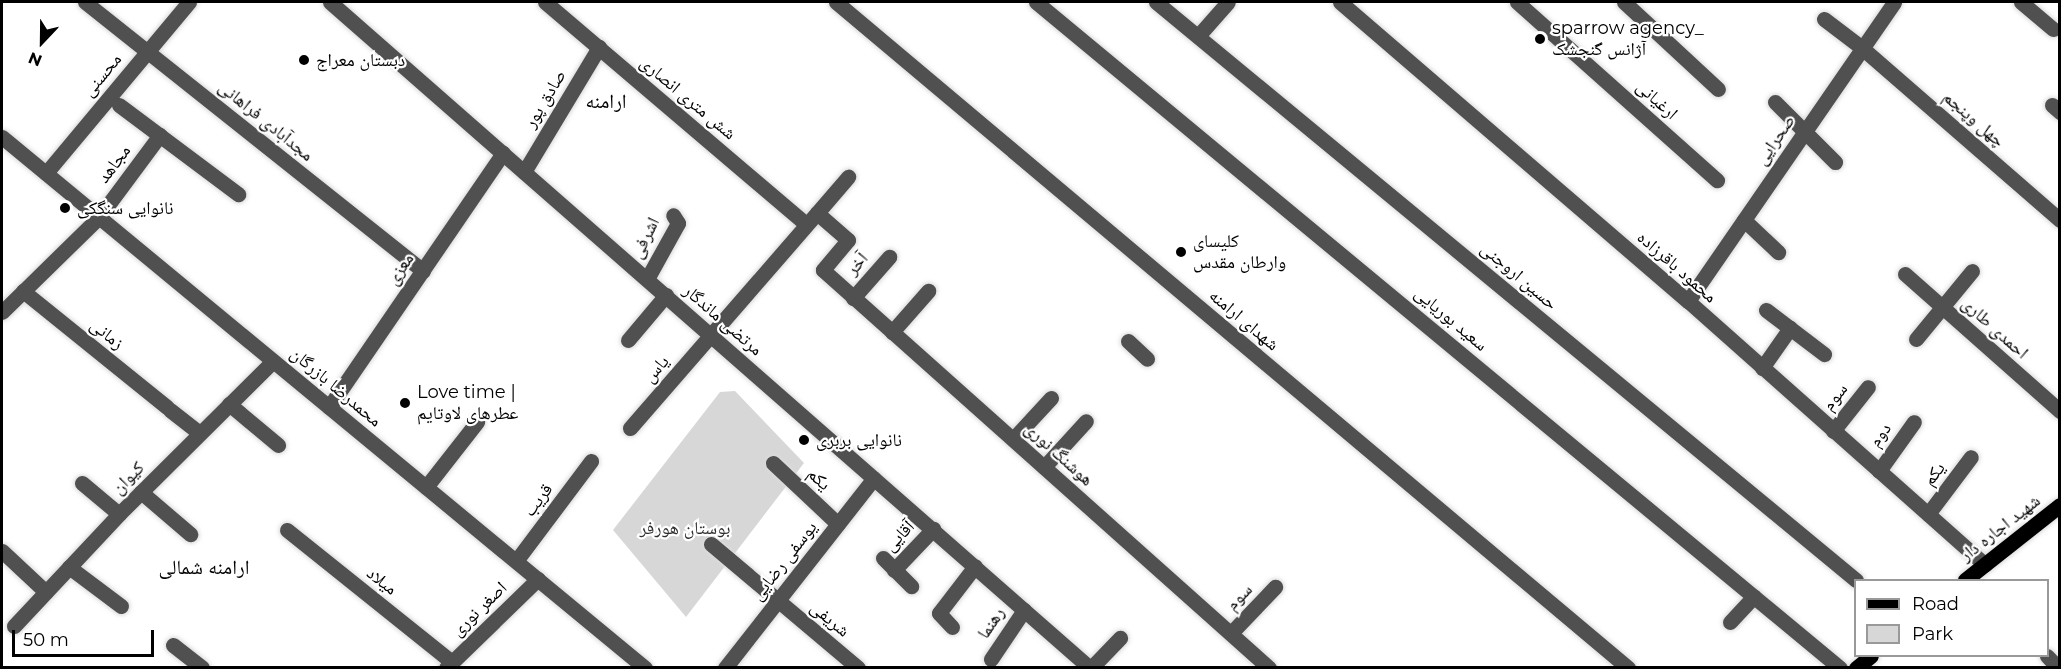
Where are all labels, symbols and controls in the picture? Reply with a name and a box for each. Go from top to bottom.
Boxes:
north arrow [12,12,72,72]
place label: sparrow agency_ آژانس گنجشک [1552,18,1704,60]
marker: sparrow agency_ آژانس گنجشک [1533,32,1547,46]
text: N [26,48,45,70]
street label: محسنی [78,49,126,101]
place label: دبستان معراج [316,49,405,71]
street label: شش متری انصاری [636,52,740,144]
marker: دبستان معراج [297,53,311,67]
street label: صادق پور [519,66,571,132]
street label: مجدآبادی فراهانی [214,76,318,166]
street label: ارغیانی [1632,76,1682,124]
street label: چهل وپنجم [1939,86,2009,152]
district label: ارامنه [585,89,627,113]
street label: صحرایی [1750,111,1800,169]
street label: مجاهد [93,141,135,187]
place label: نانوایی سنگکی [77,197,173,219]
marker: نانوایی سنگکی [58,201,72,215]
street label: اشرفی [626,214,664,262]
street label: محمود باقرزاده [1633,227,1721,307]
place label: کلیسای وارطان مقدس [1193,231,1286,274]
street label: حسین اروجنی [1476,238,1562,314]
marker: کلیسای وارطان مقدس [1174,245,1188,259]
street label: آخر [841,248,873,280]
street label: معزی [382,249,418,289]
street label: مرتضی ماندگار [679,280,767,360]
street label: سعید بوریایی [1410,282,1492,356]
street label: شهدای ارامنه [1205,285,1283,355]
street label: احمدی طاری [1957,293,2033,363]
street label: زمانی [86,314,128,354]
street label: محمدرضا بازرگان [286,343,386,431]
street label: یاس [638,351,674,387]
street label: سوم [1818,379,1852,415]
place label: Love time | عطرهای لاوتایم [417,382,518,424]
marker: Love time | عطرهای لاوتایم [398,396,412,410]
street label: هوشنگ نوری [1020,418,1098,490]
street label: دوم [1864,419,1896,451]
place label: نانوایی بربری [816,429,902,451]
marker: نانوایی بربری [797,433,811,447]
street label: کیوان [107,457,149,499]
street label: یکم [1918,458,1950,490]
street label: یکم [803,463,835,495]
street label: قریب [519,479,557,521]
street label: شهید اجاره دار [1955,490,2045,566]
street label: آقایی [879,516,919,556]
park label: بوستان هورفر [640,517,730,539]
street label: یوسفی رضایی [746,517,822,605]
district label: ارامنه شمالی [159,555,249,579]
street label: میلاد [362,562,402,600]
street label: اصغر نوری [447,577,511,641]
street label: سوم [1221,579,1257,615]
legend [1854,579,2049,657]
text: Road [1912,593,1959,615]
street label: شریفی [806,596,854,642]
street label: رهنما [973,603,1009,643]
scale bar [15,618,158,656]
text: Park [1912,623,1953,645]
text: 50 m [23,629,69,651]

